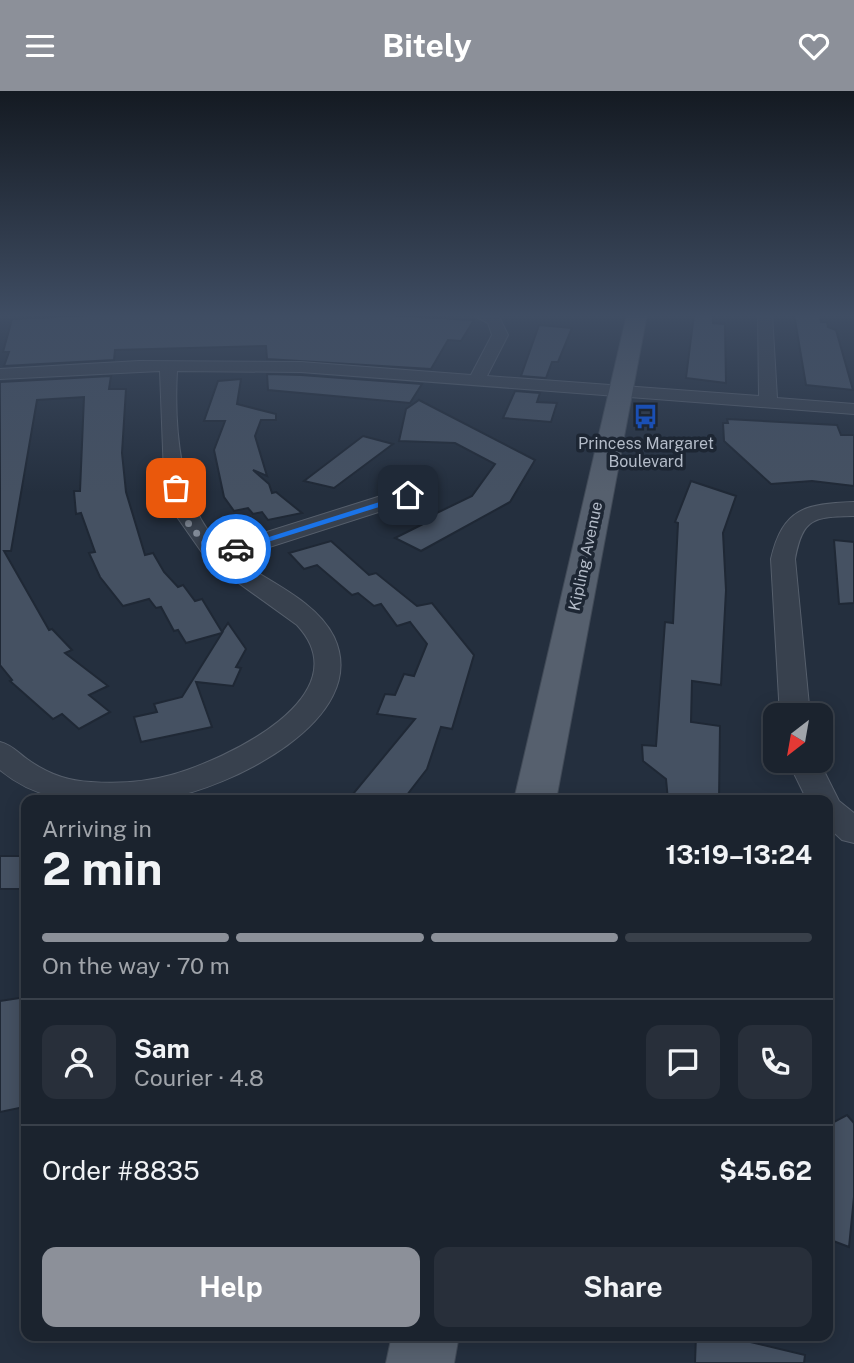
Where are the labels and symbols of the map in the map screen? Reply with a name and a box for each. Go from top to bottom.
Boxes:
bus stop icon: Princess Margaret Boulevard [632,403,660,431]
place label: Princess Margaret Boulevard [578,434,714,471]
pin [146,458,206,518]
pin [378,465,438,525]
street label: Kipling Avenue [565,500,606,613]
courier [201,514,271,584]
north arrow [763,703,833,773]

